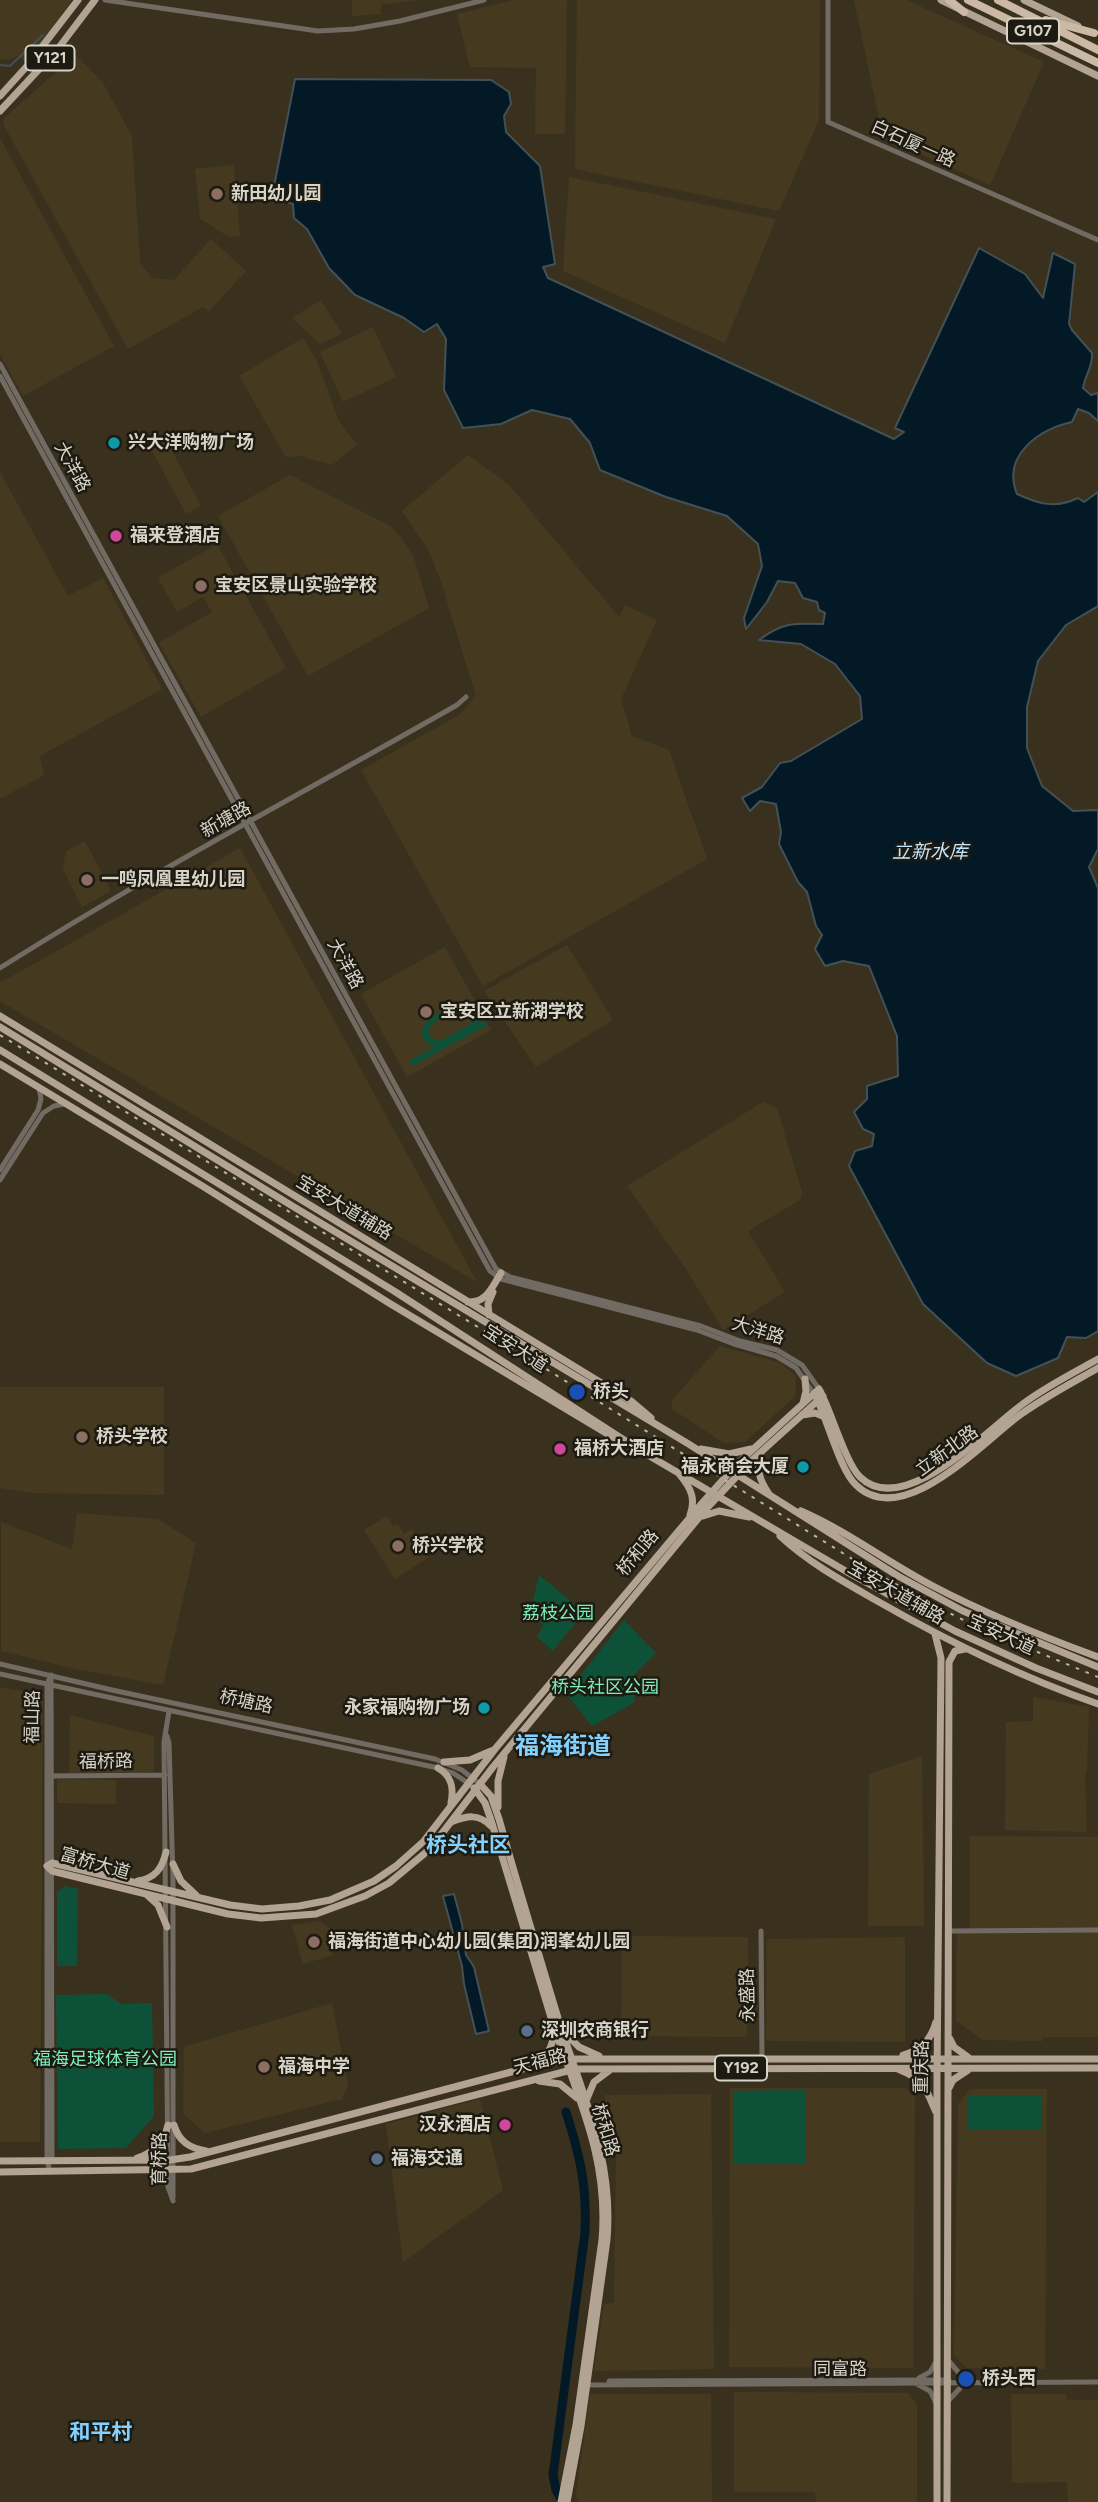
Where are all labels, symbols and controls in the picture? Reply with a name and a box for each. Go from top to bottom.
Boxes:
road number: G107 [1007,19,1059,44]
road number: Y121 [26,46,74,71]
street label: 白石厦一路 [867,116,959,172]
place label: 新田幼儿园 [231,183,321,205]
marker: 新田幼儿园 [209,186,225,202]
place label: 兴大洋购物广场 [128,432,254,454]
marker: 兴大洋购物广场 [106,435,122,451]
street label: 大洋路 [49,438,95,496]
place label: 福来登酒店 [130,525,220,547]
marker: 福来登酒店 [108,528,124,544]
place label: 宝安区景山实验学校 [215,575,377,597]
marker: 宝安区景山实验学校 [193,578,209,594]
street label: 新塘路 [197,797,255,843]
water label: 立新水库 [892,841,968,863]
place label: 一鸣凤凰里幼儿园 [101,869,245,891]
marker: 一鸣凤凰里幼儿园 [79,872,95,888]
street label: 大洋路 [322,935,368,993]
place label: 宝安区立新湖学校 [440,1001,584,1023]
marker: 宝安区立新湖学校 [418,1004,434,1020]
street label: 宝安大道辅路 [292,1171,396,1245]
street label: 大洋路 [729,1313,787,1349]
street label: 宝安大道 [479,1320,551,1378]
place label: 桥头 [593,1381,629,1403]
marker: 桥头 [567,1382,587,1402]
street label: 立新北路 [912,1421,982,1481]
place label: 桥头学校 [96,1426,168,1448]
marker: 桥头学校 [74,1429,90,1445]
place label: 福桥大酒店 [574,1438,664,1460]
marker: 福桥大酒店 [552,1441,568,1457]
place label: 福永商会大厦 [681,1456,789,1478]
marker: 福永商会大厦 [795,1459,811,1475]
street label: 桥和路 [612,1525,664,1581]
place label: 桥兴学校 [412,1535,484,1557]
marker: 桥兴学校 [390,1538,406,1554]
street label: 宝安大道辅路 [844,1557,948,1629]
park label: 荔枝公园 [522,1603,594,1625]
street label: 宝安大道 [964,1610,1038,1660]
park label: 桥头社区公园 [551,1677,659,1699]
street label: 桥塘路 [217,1686,275,1718]
street label: 福山路 [22,1690,44,1744]
place label: 永家福购物广场 [344,1697,470,1719]
marker: 永家福购物广场 [476,1700,492,1716]
district label: 福海街道 [515,1733,611,1761]
street label: 福桥路 [79,1751,133,1773]
district label: 桥头社区 [426,1833,510,1859]
street label: 富桥大道 [57,1844,133,1884]
place label: 福海街道中心幼儿园(集团)润峯幼儿园 [328,1931,630,1953]
marker: 福海街道中心幼儿园(集团)润峯幼儿园 [306,1934,322,1950]
street label: 永盛路 [737,1968,759,2022]
place label: 深圳农商银行 [541,2020,649,2042]
marker: 深圳农商银行 [519,2023,535,2039]
street label: 重庆路 [911,2040,933,2094]
street label: 天福路 [511,2045,569,2079]
park label: 福海足球体育公园 [33,2049,177,2071]
place label: 福海中学 [278,2056,350,2078]
road number: Y192 [715,2056,767,2080]
marker: 福海中学 [256,2059,272,2075]
street label: 桥和路 [587,2101,623,2159]
place label: 汉永酒店 [419,2114,491,2136]
marker: 汉永酒店 [497,2117,513,2133]
street label: 育桥路 [149,2132,171,2186]
place label: 福海交通 [391,2148,463,2170]
marker: 福海交通 [369,2151,385,2167]
street label: 同富路 [813,2359,867,2381]
place label: 桥头西 [982,2368,1036,2390]
marker: 桥头西 [956,2369,976,2389]
district label: 和平村 [70,2420,132,2446]

